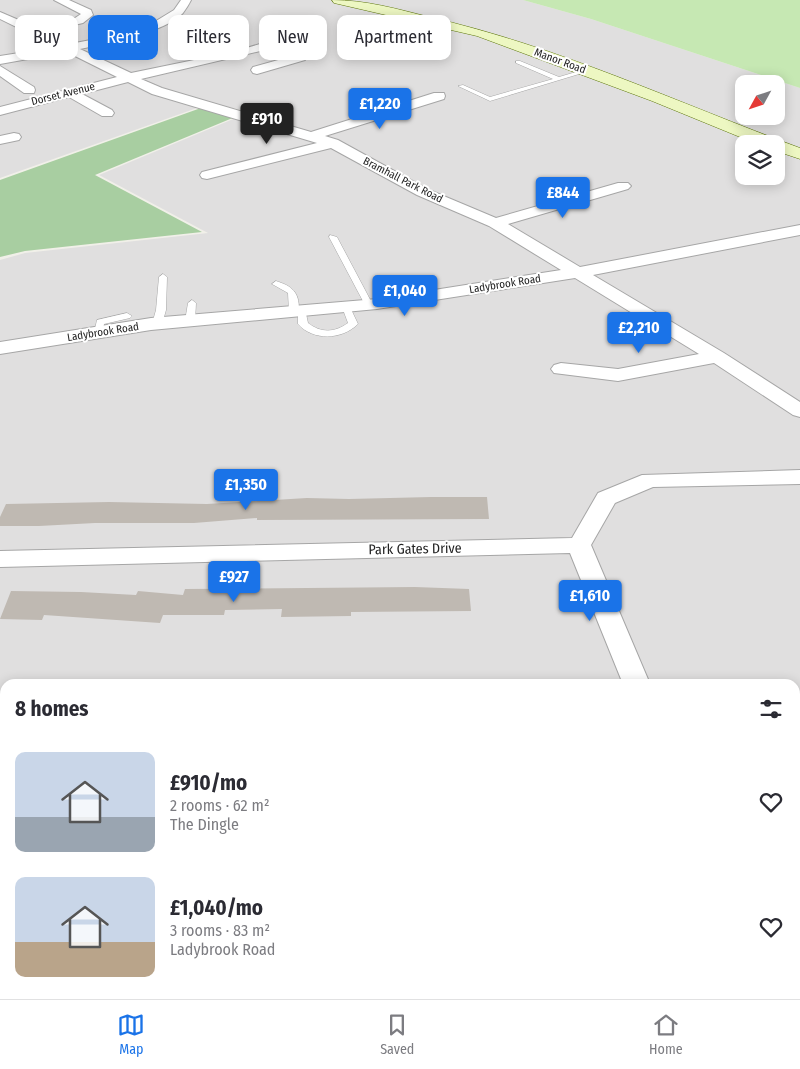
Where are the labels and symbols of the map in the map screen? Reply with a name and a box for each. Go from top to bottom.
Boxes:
street label: Manor Road [532,46,588,76]
north arrow [735,75,785,125]
street label: Dorset Avenue [30,80,96,108]
pin: £1,220 [339,88,421,130]
pin: £910 [237,102,297,145]
street label: Bramhall Park Road [361,154,445,206]
pin: £844 [533,176,593,219]
street label: Ladybrook Road [468,272,542,296]
pin: £1,040 [364,274,446,317]
pin: £2,210 [598,312,680,354]
street label: Ladybrook Road [66,320,140,344]
pin: £1,350 [205,468,287,511]
street label: Park Gates Drive [368,540,462,558]
pin: £927 [204,560,264,603]
pin: £1,610 [549,580,631,622]

